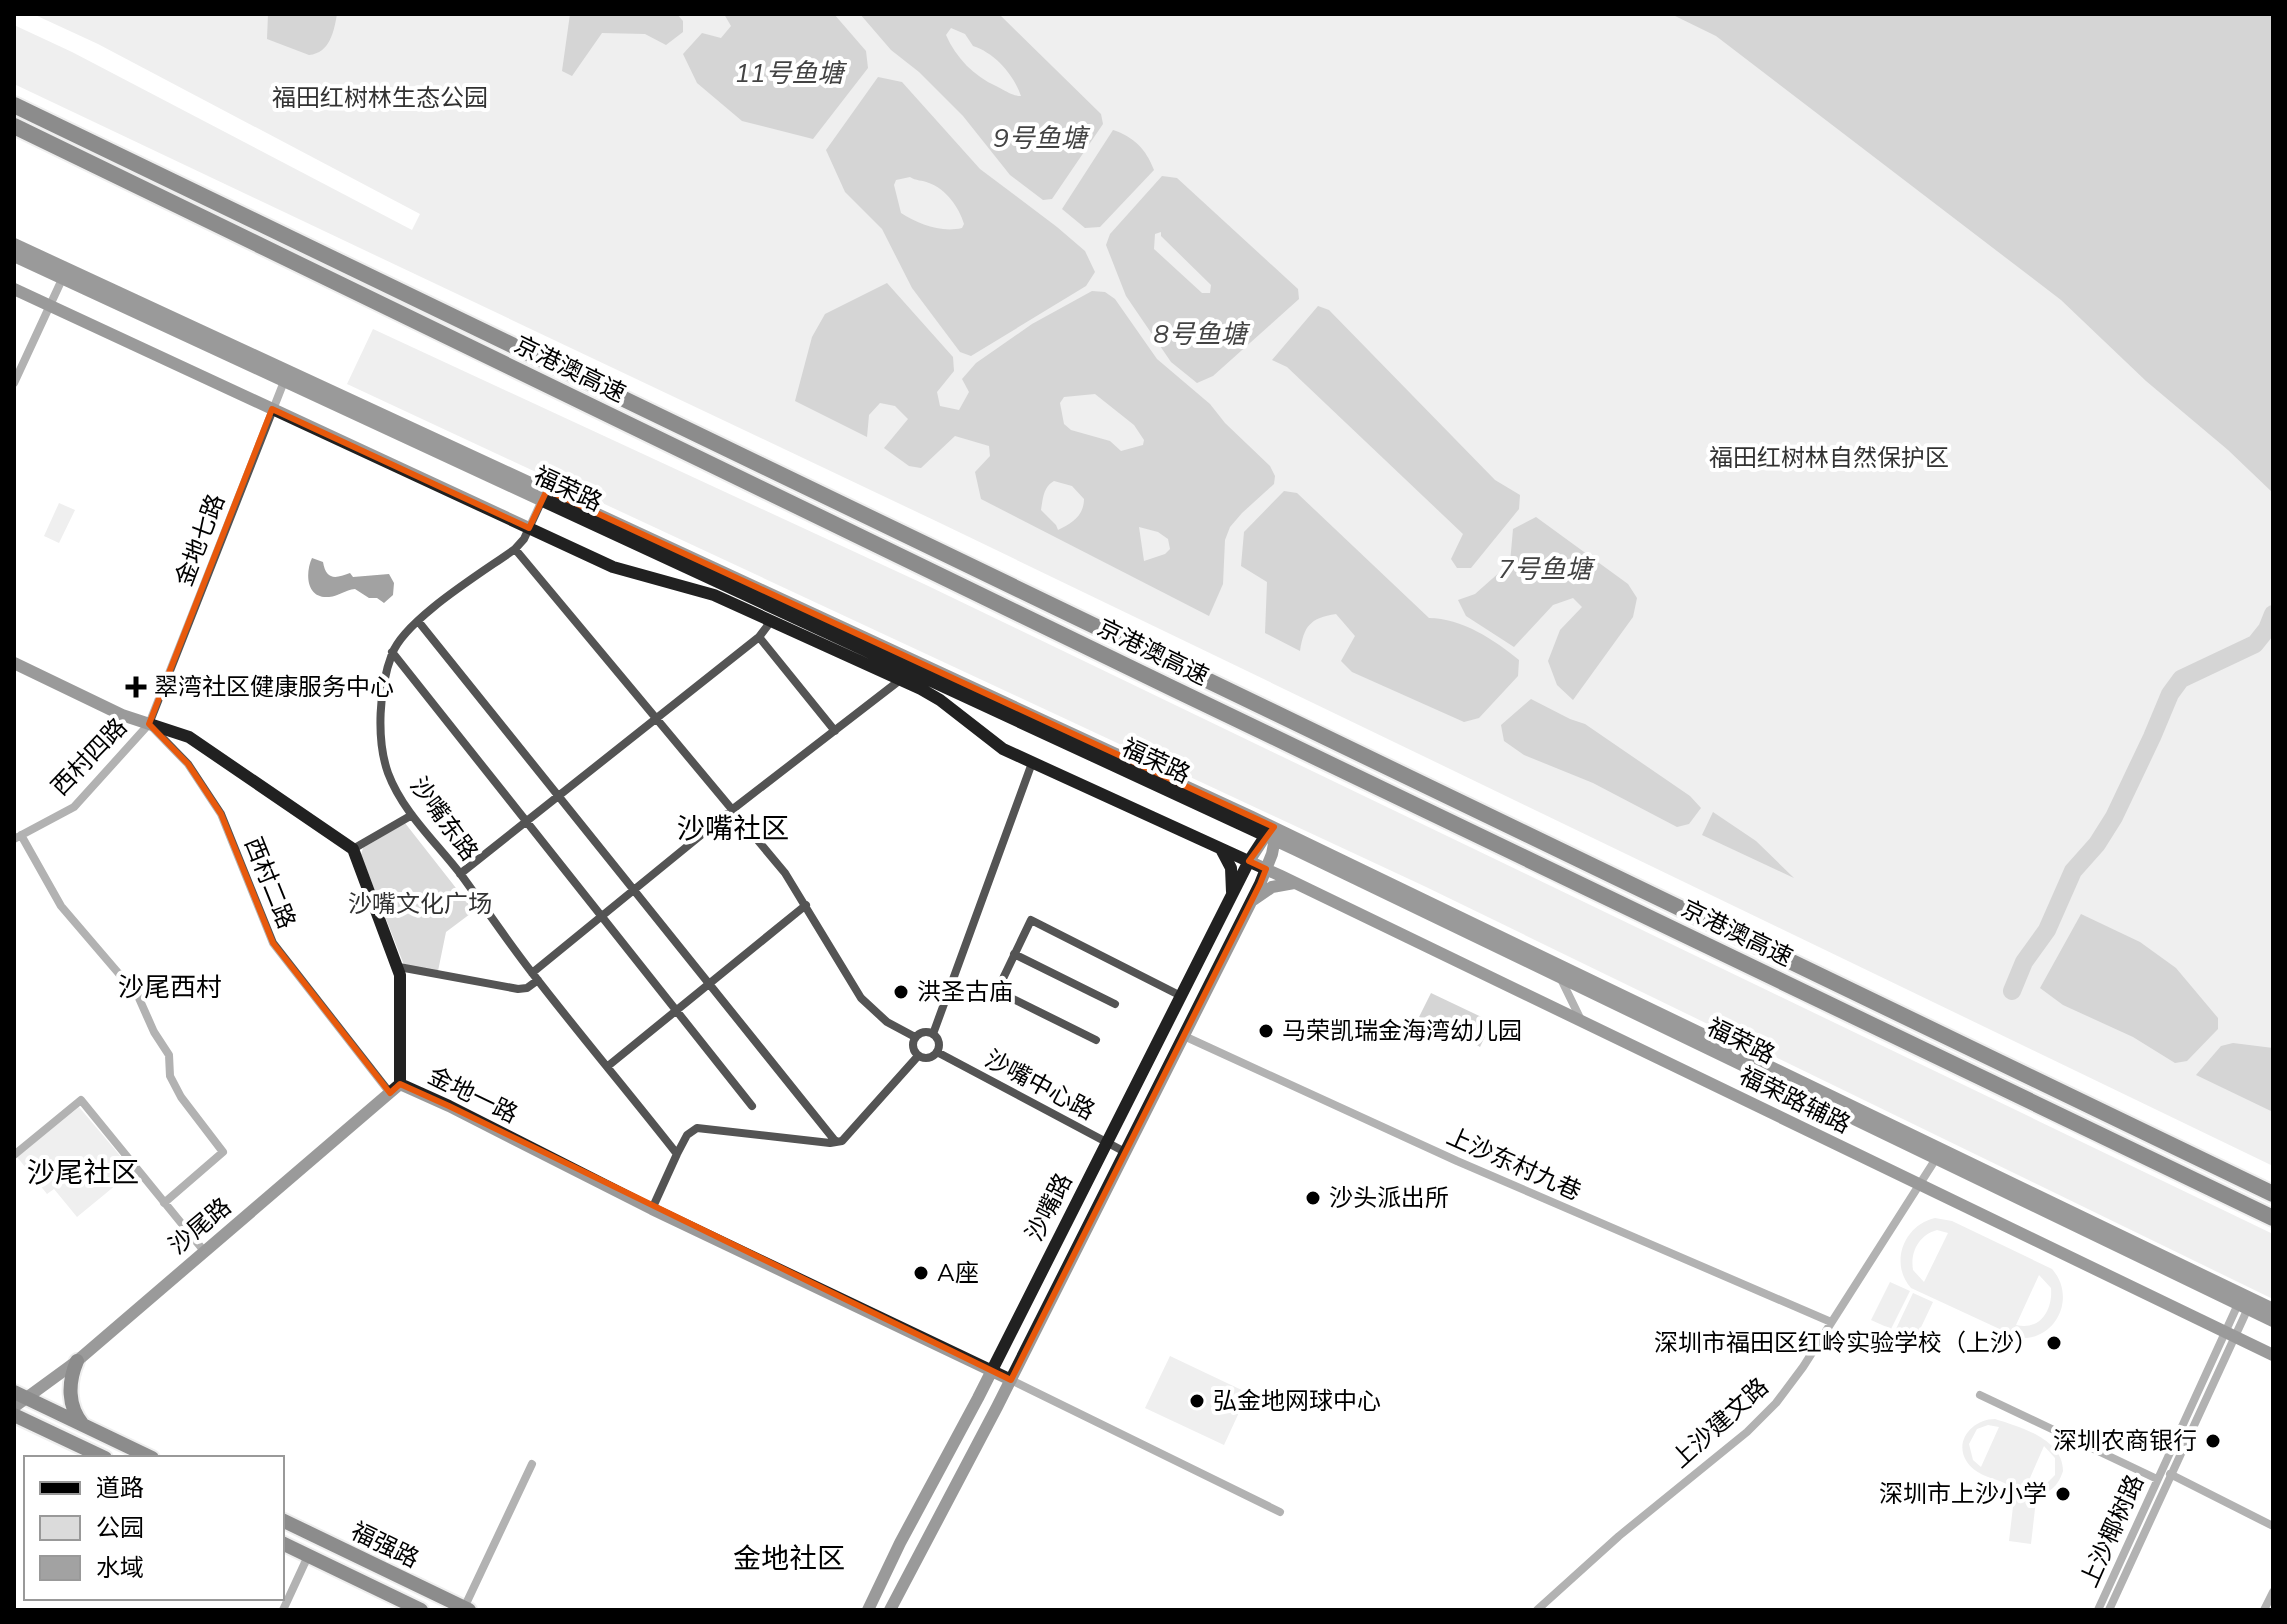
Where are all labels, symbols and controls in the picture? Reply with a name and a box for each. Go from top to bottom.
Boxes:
water label: 11号鱼塘 [734,56,848,89]
park label: 福田红树林生态公园 [272,82,488,112]
water label: 9号鱼塘 [993,121,1091,154]
water label: 8号鱼塘 [1153,317,1251,350]
street label: 京港澳高速 [510,328,631,408]
park label: 福田红树林自然保护区 [1709,442,1949,472]
street label: 福荣路 [529,459,607,517]
street label: 金地七路 [168,489,230,590]
water label: 7号鱼塘 [1498,552,1596,585]
street label: 京港澳高速 [1093,611,1214,691]
place label: 翠湾社区健康服务中心 [154,671,394,701]
marker: 翠湾社区健康服务中心 [125,676,147,698]
street label: 西村四路 [44,711,132,801]
street label: 福荣路 [1117,731,1195,789]
street label: 沙嘴东路 [404,771,485,866]
district label: 沙嘴社区 [677,810,789,845]
street label: 西村二路 [239,833,303,933]
park label: 沙嘴文化广场 [348,888,492,918]
street label: 京港澳高速 [1677,892,1798,972]
district label: 沙尾西村 [118,970,222,1003]
place label: 洪圣古庙 [917,976,1013,1006]
marker: 洪圣古庙 [892,983,910,1001]
street label: 福荣路 [1703,1011,1780,1069]
place label: 马荣凯瑞金海湾幼儿园 [1282,1015,1522,1045]
marker: 马荣凯瑞金海湾幼儿园 [1257,1022,1275,1040]
street label: 沙嘴中心路 [980,1043,1100,1126]
street label: 福荣路辅路 [1735,1059,1856,1139]
street label: 金地一路 [424,1060,523,1129]
street label: 上沙东村九巷 [1443,1120,1586,1206]
district label: 沙尾社区 [27,1154,139,1189]
street label: 沙嘴路 [1018,1168,1078,1245]
place label: 沙头派出所 [1329,1182,1449,1212]
marker: 沙头派出所 [1304,1189,1322,1207]
street label: 沙尾路 [162,1191,237,1260]
place label: A座 [937,1257,979,1287]
marker: A座 [912,1264,930,1282]
place label: 深圳市福田区红岭实验学校（上沙） [1654,1327,2038,1357]
marker: 深圳市福田区红岭实验学校（上沙） [2045,1334,2063,1352]
street label: 上沙建文路 [1665,1371,1774,1474]
place label: 弘金地网球中心 [1213,1385,1381,1415]
marker: 弘金地网球中心 [1188,1392,1206,1410]
place label: 深圳农商银行 [2053,1425,2197,1455]
marker: 深圳农商银行 [2204,1432,2222,1450]
legend [24,1456,284,1600]
street label: 上沙椰树路 [2073,1470,2149,1592]
text: 道路 [96,1472,144,1502]
place label: 深圳市上沙小学 [1879,1478,2047,1508]
marker: 深圳市上沙小学 [2054,1485,2072,1503]
text: 公园 [96,1512,144,1542]
street label: 福强路 [347,1515,424,1573]
district label: 金地社区 [733,1540,845,1575]
text: 水域 [96,1552,144,1582]

